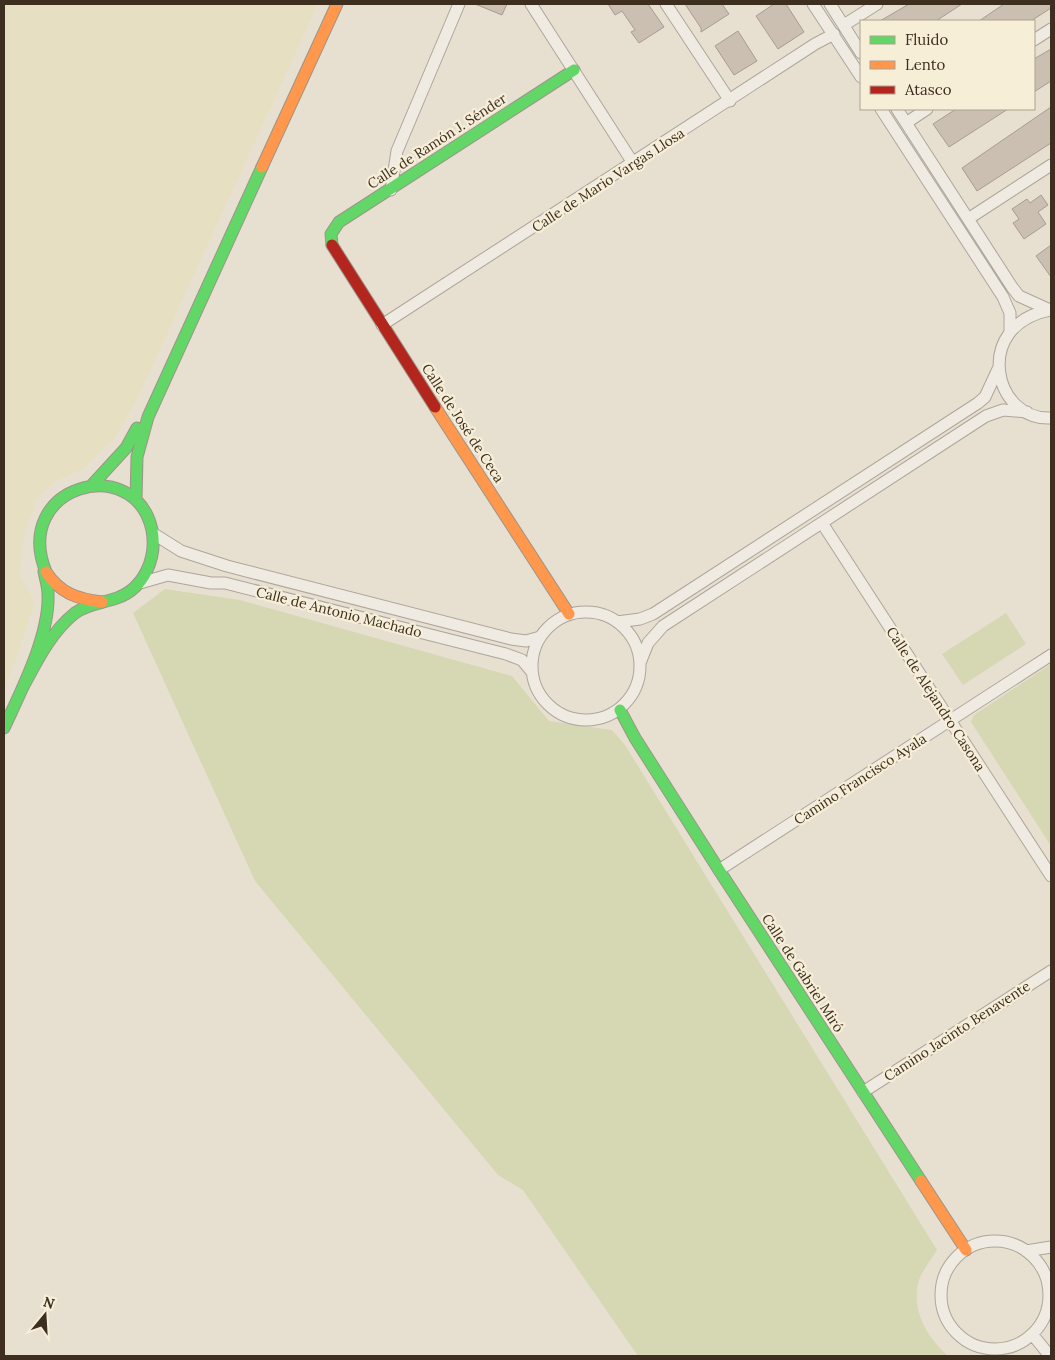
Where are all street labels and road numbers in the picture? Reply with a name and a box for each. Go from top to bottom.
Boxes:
street label: Calle de Ramón J. Sénder [364,89,510,193]
street label: Calle de Mario Vargas Llosa [528,124,688,236]
street label: Calle de José de Ceca [418,360,508,486]
street label: Calle de Antonio Machado [254,583,424,641]
street label: Calle de Alejandro Casona [883,623,989,775]
street label: Camino Francisco Ayala [790,729,930,829]
street label: Calle de Gabriel Miró [758,910,848,1036]
street label: Camino Jacinto Benavente [880,977,1034,1085]

